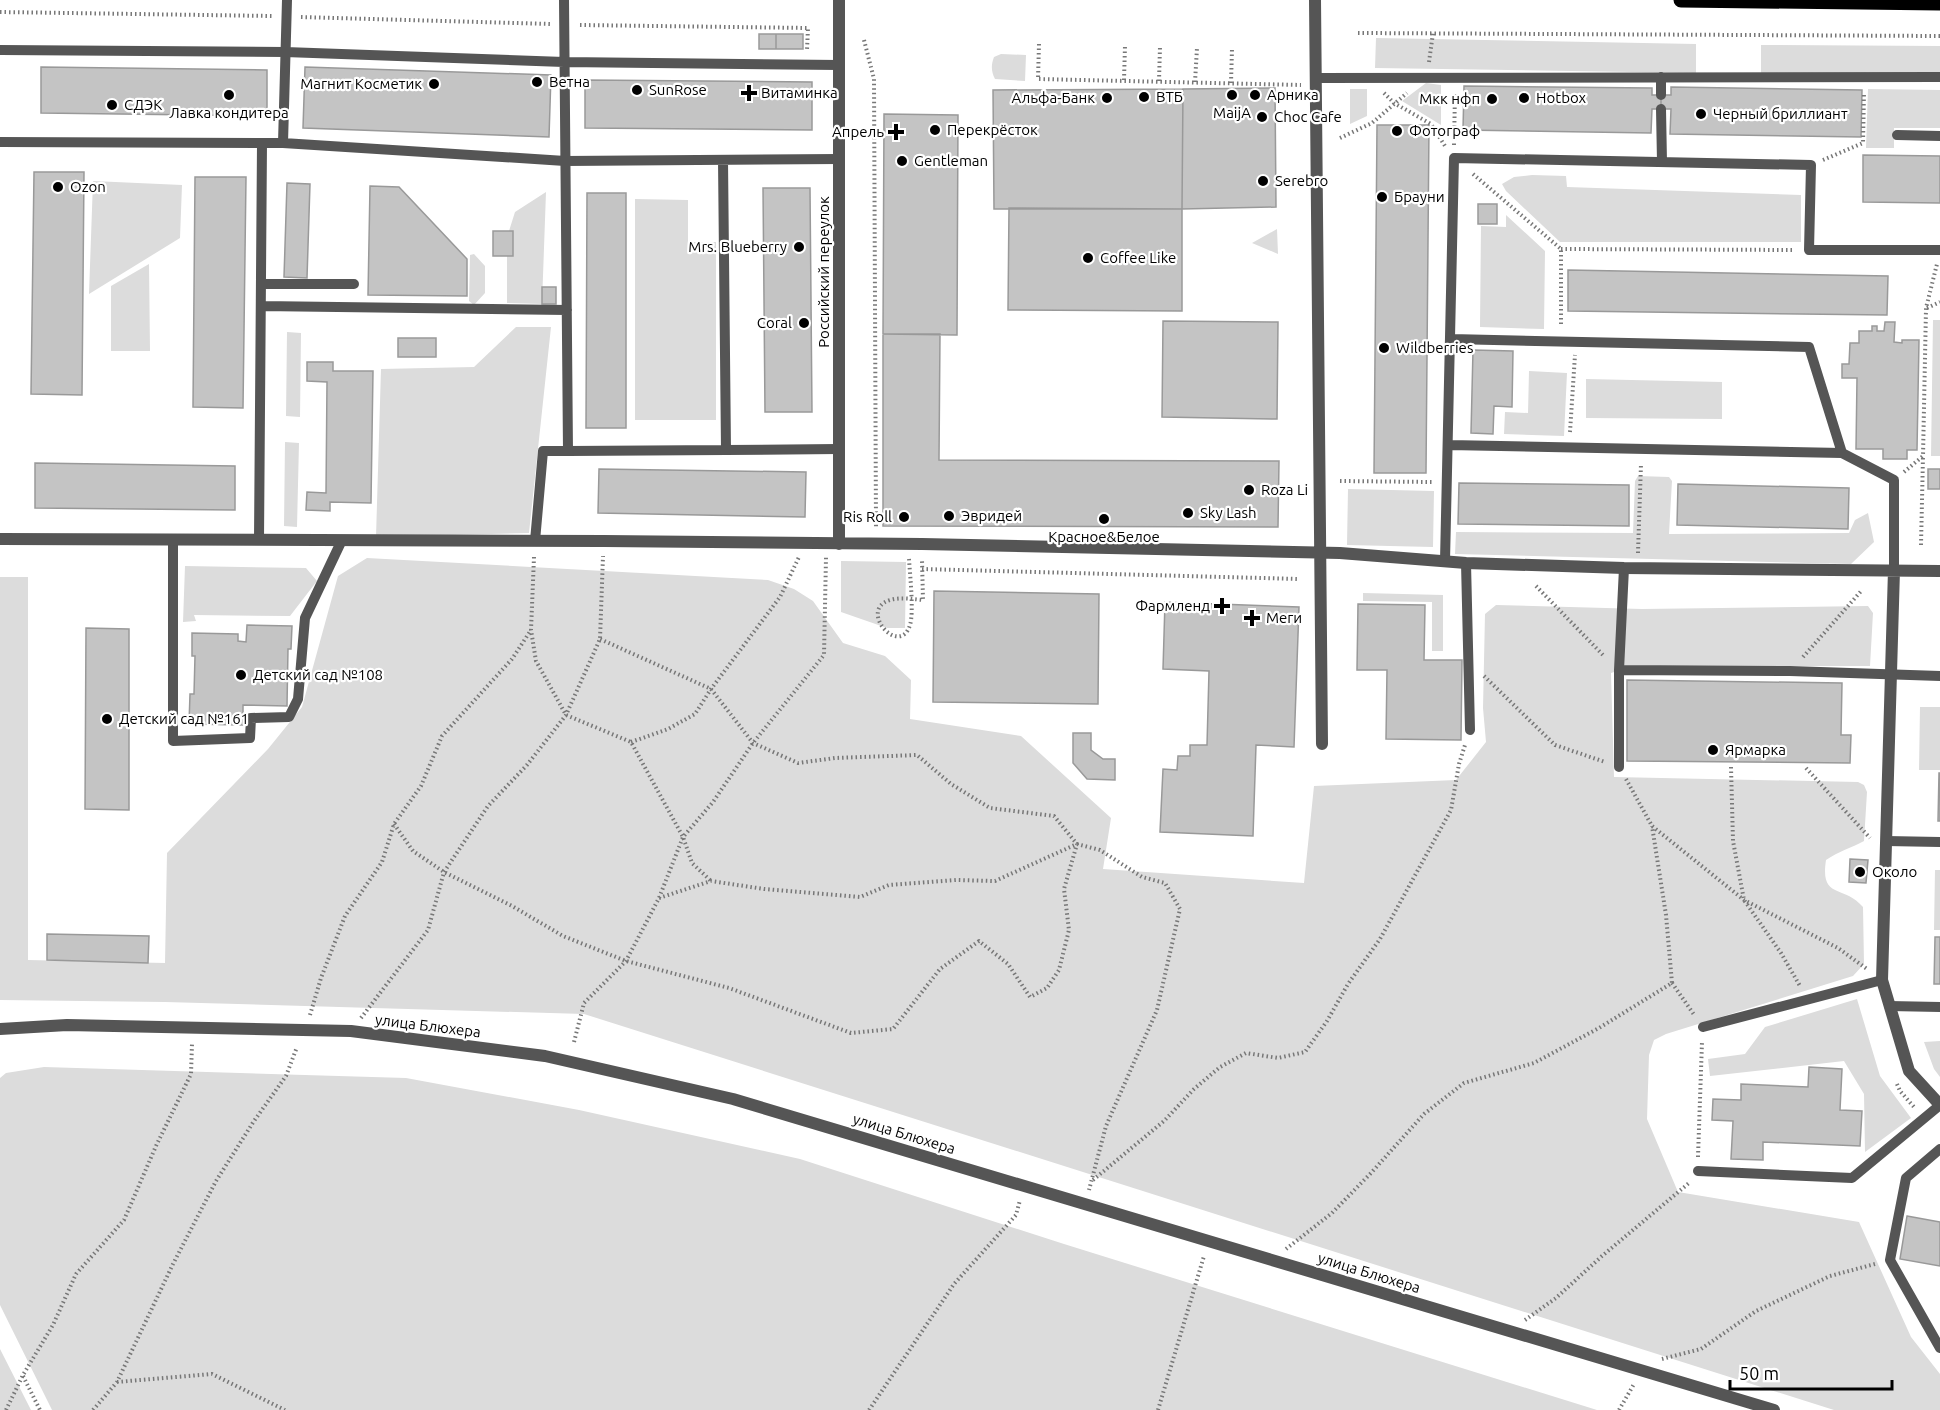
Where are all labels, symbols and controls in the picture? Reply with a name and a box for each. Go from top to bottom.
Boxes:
place label: Ветна [549,73,590,90]
place label: Магнит Косметик [300,75,422,92]
marker: Ветна [530,75,544,89]
marker: Магнит Косметик [427,77,441,91]
place label: SunRose [649,81,707,98]
marker: SunRose [630,83,644,97]
place label: Витаминка [761,84,838,101]
marker: Витаминка [742,86,756,100]
place label: Арника [1267,86,1319,103]
marker: Лавка кондитера [222,88,236,102]
place label: ВТБ [1156,88,1183,105]
marker: MaijA [1225,88,1239,102]
marker: Арника [1248,88,1262,102]
place label: Альфа-Банк [1011,89,1095,106]
place label: Hotbox [1536,89,1587,106]
marker: ВТБ [1137,90,1151,104]
place label: Мкк нфп [1419,90,1480,107]
marker: Альфа-Банк [1100,91,1114,105]
marker: Hotbox [1517,91,1531,105]
marker: Мкк нфп [1485,92,1499,106]
place label: СДЭК [124,96,162,113]
marker: СДЭК [105,98,119,112]
place label: Лавка кондитера [169,104,289,121]
place label: MaijA [1213,104,1251,121]
place label: Черный бриллиант [1713,105,1848,122]
marker: Черный бриллиант [1694,107,1708,121]
place label: Choc Cafe [1274,108,1342,125]
marker: Choc Cafe [1255,110,1269,124]
place label: Перекрёсток [947,121,1038,138]
place label: Фотограф [1409,122,1480,139]
place label: Апрель [832,123,884,140]
marker: Перекрёсток [928,123,942,137]
marker: Фотограф [1390,124,1404,138]
marker: Апрель [889,125,903,139]
place label: Gentleman [914,152,988,169]
marker: Gentleman [895,154,909,168]
place label: Serebro [1275,172,1328,189]
marker: Serebro [1256,174,1270,188]
place label: Ozon [70,178,106,195]
marker: Ozon [51,180,65,194]
place label: Брауни [1394,188,1445,205]
marker: Брауни [1375,190,1389,204]
street label: Российский переулок [815,196,832,348]
place label: Mrs. Blueberry [688,238,787,255]
marker: Mrs. Blueberry [792,240,806,254]
place label: Coffee Like [1100,249,1176,266]
marker: Coffee Like [1081,251,1095,265]
place label: Coral [757,314,792,331]
marker: Coral [797,316,811,330]
place label: Wildberries [1396,339,1473,356]
marker: Wildberries [1377,341,1391,355]
place label: Roza Li [1261,481,1308,498]
marker: Roza Li [1242,483,1256,497]
place label: Sky Lash [1200,504,1257,521]
marker: Sky Lash [1181,506,1195,520]
place label: Эвридей [961,507,1022,524]
place label: Ris Roll [843,508,892,525]
marker: Эвридей [942,509,956,523]
marker: Ris Roll [897,510,911,524]
marker: Красное&Белое [1097,512,1111,526]
place label: Красное&Белое [1048,528,1160,545]
place label: Фармленд [1135,597,1210,614]
marker: Фармленд [1215,599,1229,613]
marker: Меги [1243,609,1261,627]
place label: Меги [1266,609,1302,626]
place label: Детский сад №108 [253,666,383,683]
marker: Детский сад №108 [234,668,248,682]
place label: Детский сад №161 [119,710,249,727]
marker: Детский сад №161 [100,712,114,726]
place label: Ярмарка [1725,741,1786,758]
marker: Ярмарка [1706,743,1720,757]
place label: Около [1872,863,1917,880]
marker: Около [1853,865,1867,879]
street label: улица Блюхера [374,1011,482,1040]
street label: улица Блюхера [851,1110,958,1157]
street label: улица Блюхера [1316,1249,1423,1296]
scale bar [1730,1353,1892,1391]
text: 50 m [1739,1363,1779,1383]

